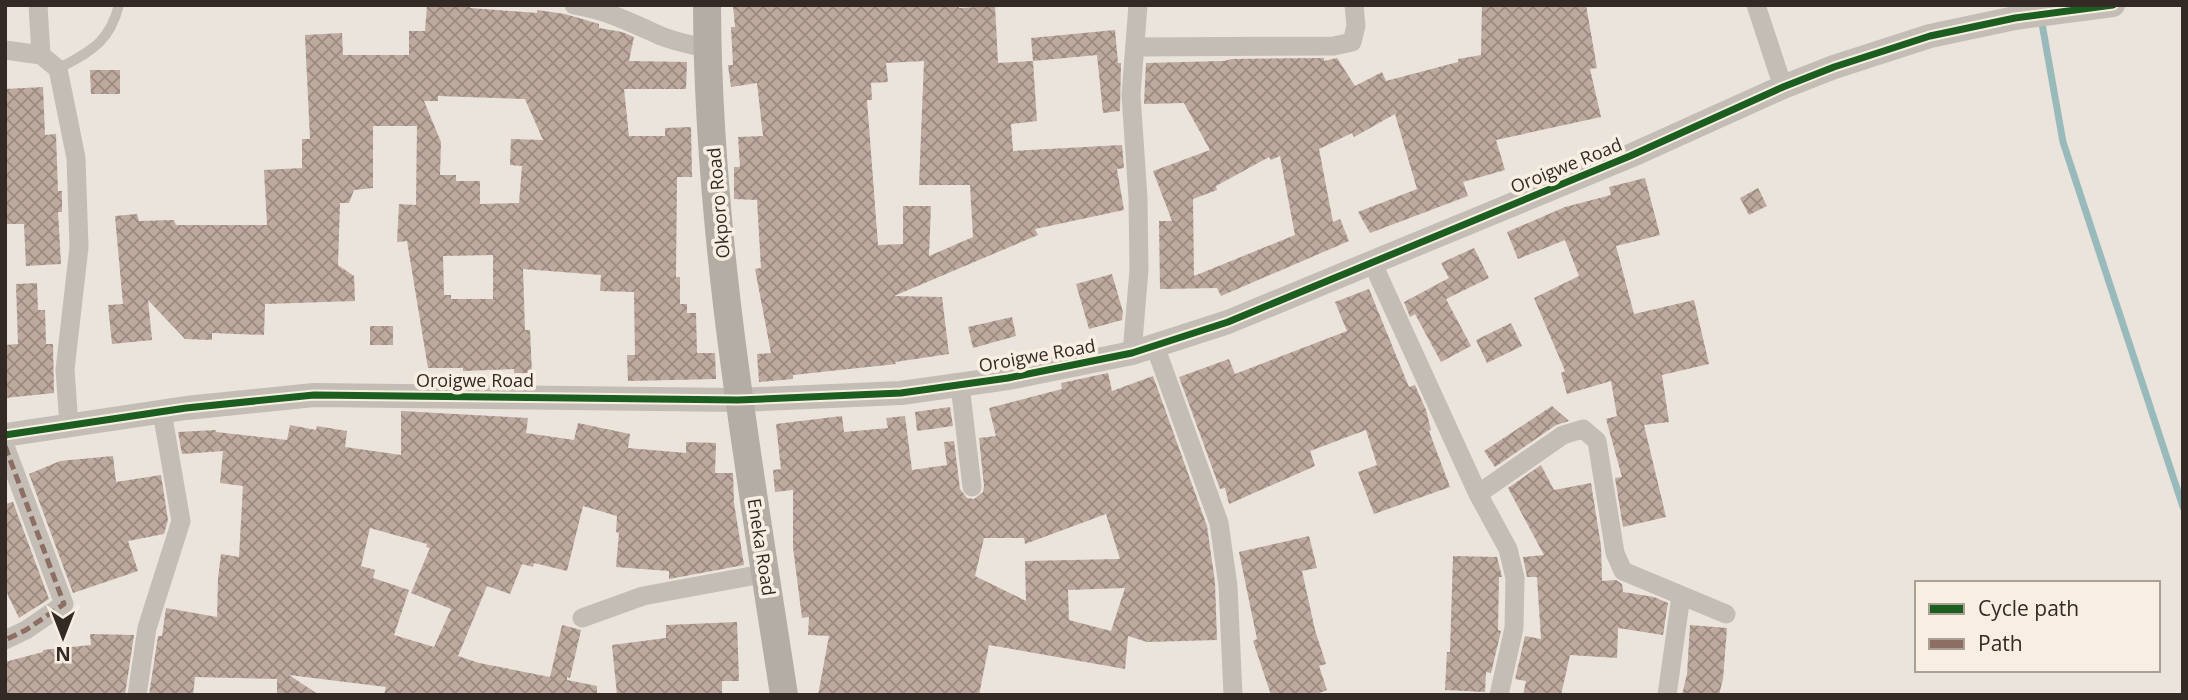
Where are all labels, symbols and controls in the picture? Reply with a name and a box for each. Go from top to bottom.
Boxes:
street label: Oroigwe Road [1507,132,1625,198]
street label: Okporo Road [701,147,735,259]
street label: Oroigwe Road [977,333,1097,377]
street label: Oroigwe Road [416,368,534,392]
street label: Eneka Road [742,497,782,597]
legend [1915,581,2160,672]
text: Cycle path [1978,594,2079,622]
north arrow [28,602,98,672]
text: Path [1978,629,2023,657]
text: N [55,641,71,667]

